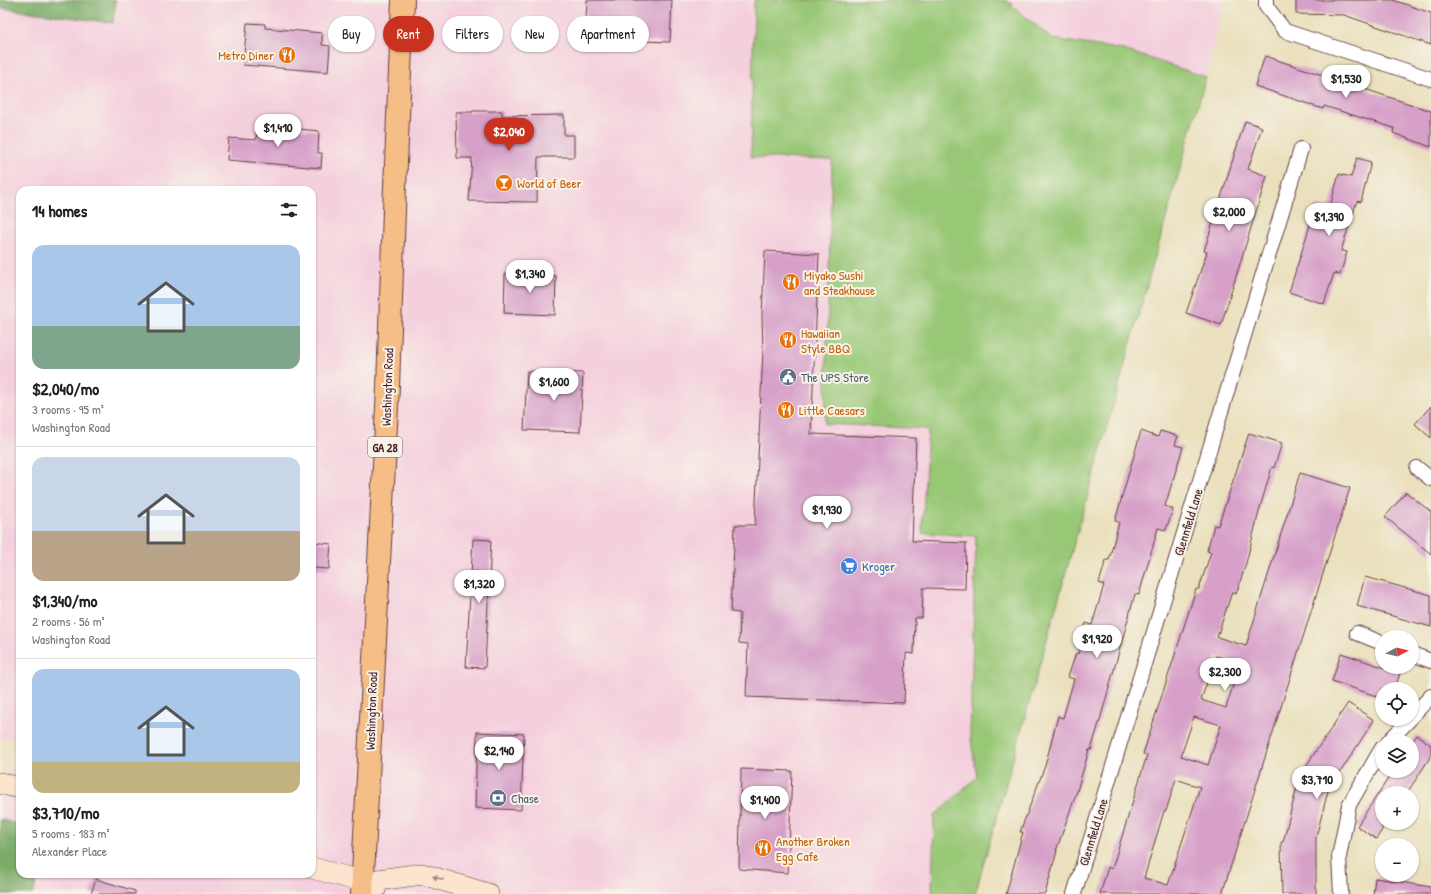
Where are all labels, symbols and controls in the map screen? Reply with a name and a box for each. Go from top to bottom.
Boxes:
chip: Buy [328,16,375,52]
chip: Rent [383,16,434,52]
chip: Filters [442,16,503,52]
chip: New [511,16,559,52]
chip: Apartment [567,16,649,52]
restaurant icon: Metro Diner [277,45,297,65]
place label: Metro Diner [218,46,274,64]
pin: $1,530 [1313,65,1379,99]
text: $1,530 [1330,69,1362,87]
pin: $1,410 [245,114,311,148]
text: $1,410 [263,118,293,136]
pin: $2,040 [476,118,542,152]
text: $2,040 [493,122,525,140]
bar icon: World of Beer [494,173,514,193]
place label: World of Beer [517,174,582,192]
pin: $2,000 [1196,198,1262,232]
text: 14 homes [32,199,87,222]
icon: filters [278,199,300,221]
text: $2,000 [1213,202,1245,220]
pin: $1,390 [1296,203,1362,237]
text: $1,390 [1314,207,1344,225]
pin: $1,340 [497,260,563,294]
text: $1,340 [515,264,545,282]
place label: Miyako Sushi and Steakhouse [804,266,875,299]
icon: home [130,271,202,343]
restaurant icon: Miyako Sushi and Steakhouse [781,272,801,292]
place label: Hawaiian Style BBQ [801,324,850,357]
restaurant icon: Hawaiian Style BBQ [778,330,798,350]
street label: Washington Road [377,348,397,426]
public building icon: The UPS Store [778,367,798,387]
pin: $1,600 [521,368,587,402]
place label: The UPS Store [801,368,869,386]
text: $1,600 [539,372,569,390]
text: $2,040/mo [32,377,99,400]
text: 3 rooms · 95 m² [32,400,104,418]
restaurant icon: Little Caesars [776,400,796,420]
place label: Little Caesars [799,401,865,419]
text: Washington Road [32,418,110,436]
road number: GA 28 [368,437,402,457]
icon: home [130,483,202,555]
street label: Glennfield Lane [1169,486,1207,558]
pin: $1,930 [794,496,860,530]
text: $1,930 [812,500,842,518]
supermarket icon: Kroger [839,556,859,576]
place label: Kroger [862,557,895,575]
pin: $1,320 [446,570,512,604]
text: $1,320 [463,574,495,592]
text: $1,340/mo [32,589,97,612]
text: 2 rooms · 56 m² [32,612,105,630]
pin: $1,920 [1064,625,1130,659]
text: $1,920 [1082,629,1112,647]
text: Washington Road [32,630,110,648]
north arrow [1375,630,1419,674]
map controls [1375,630,1419,882]
pin: $2,300 [1192,658,1258,692]
text: $2,300 [1209,662,1241,680]
street label: Washington Road [361,672,381,750]
button: locate [1375,682,1419,726]
icon: home [130,695,202,767]
button: layers [1375,734,1419,778]
pin: $2,140 [466,737,532,771]
text: $2,140 [484,741,514,759]
pin: $3,710 [1284,766,1350,800]
text: $3,710 [1301,770,1333,788]
pin: $1,400 [732,786,798,820]
button: + [1375,786,1419,830]
bank icon: Chase [488,788,508,808]
place label: Chase [511,789,539,807]
text: $1,400 [750,790,780,808]
street label: Glennfield Lane [1074,796,1112,868]
text: $3,710/mo [32,801,99,824]
text: 5 rooms · 183 m² [32,824,109,842]
place label: Another Broken Egg Cafe [776,832,850,865]
restaurant icon: Another Broken Egg Cafe [753,838,773,858]
button: − [1375,838,1419,882]
text: Alexander Place [32,842,107,860]
one-way arrow [431,875,443,881]

